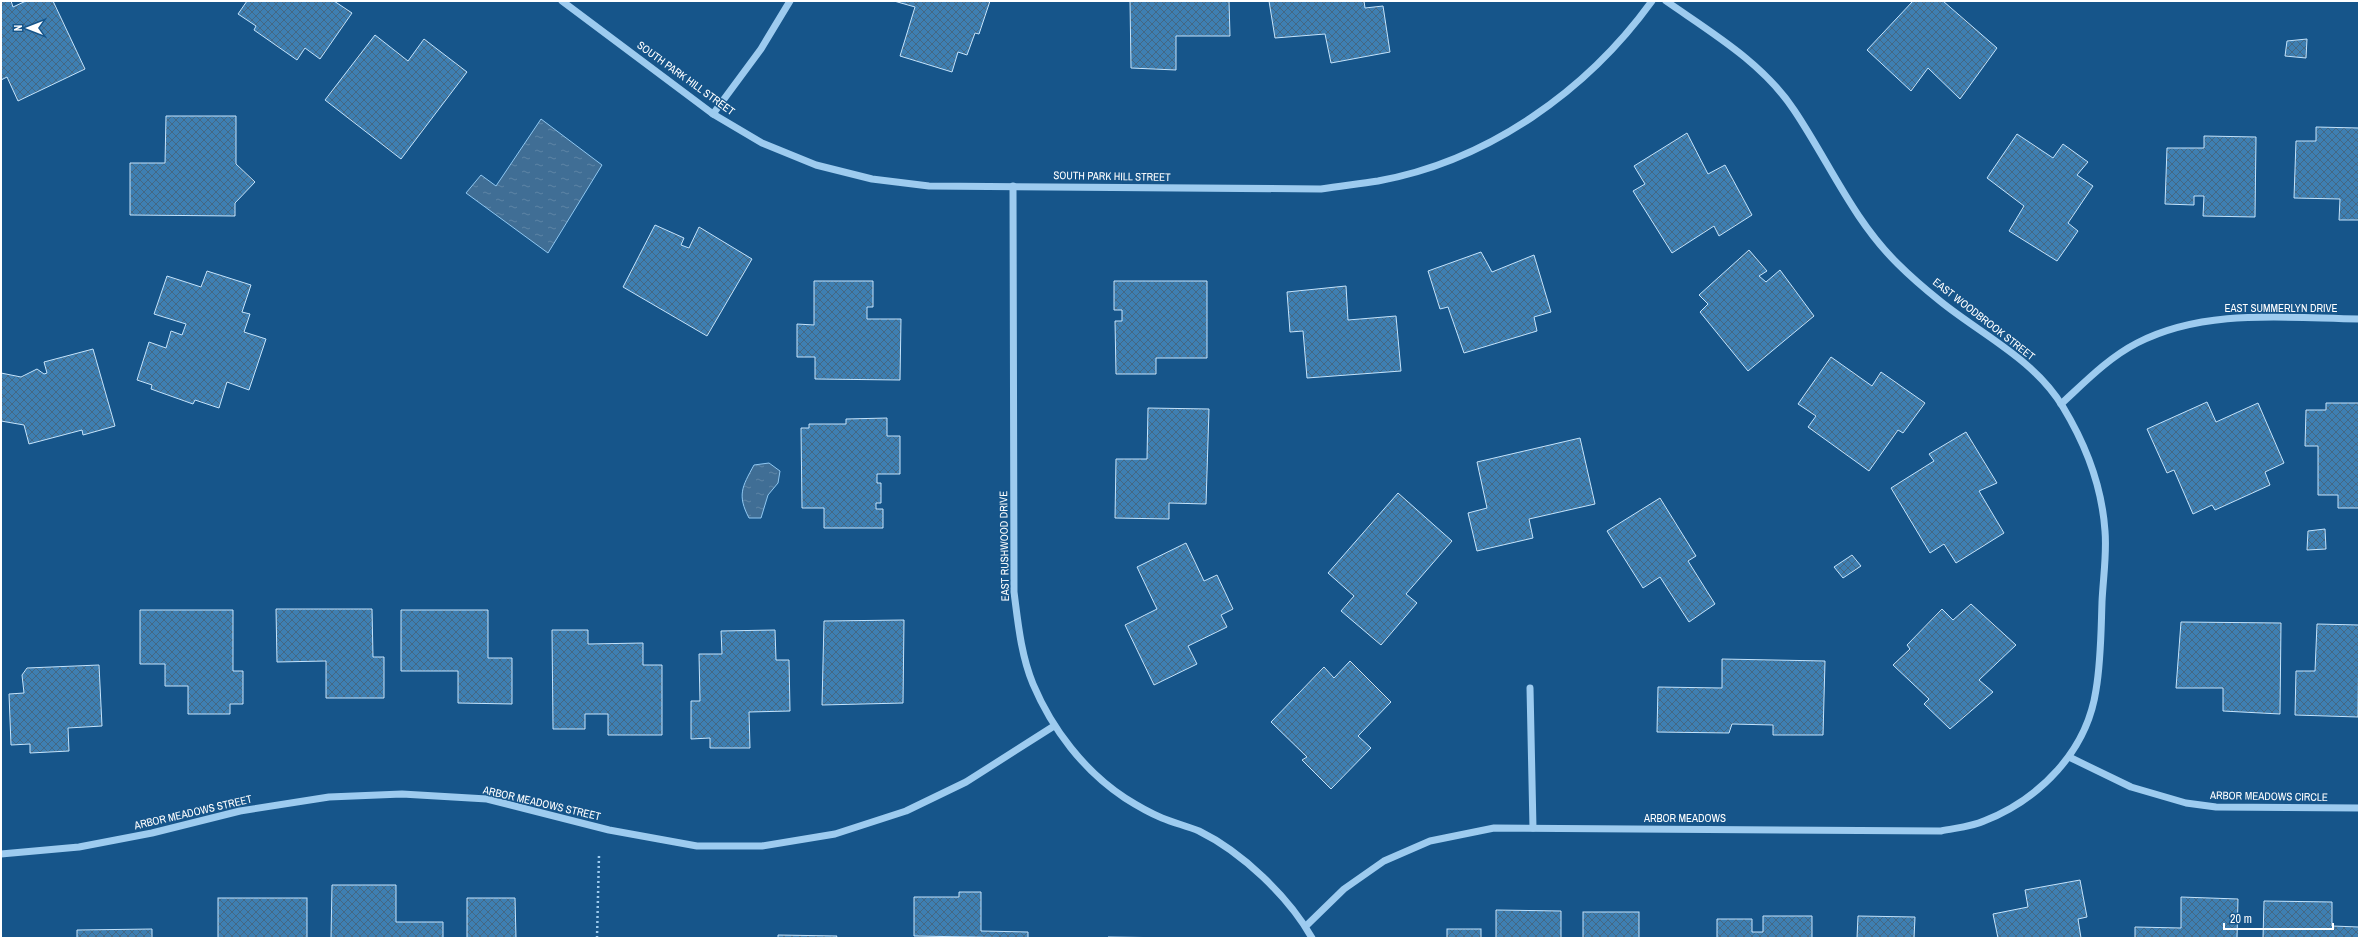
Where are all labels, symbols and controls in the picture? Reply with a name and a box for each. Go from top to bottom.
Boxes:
north arrow [8,8,48,48]
text: N [11,25,25,31]
street label: SOUTH PARK HILL STREET [634,38,738,118]
street label: SOUTH PARK HILL STREET [1053,168,1171,184]
street label: EAST WOODBROOK STREET [1930,275,2038,363]
street label: EAST SUMMERLYN DRIVE [2225,301,2337,315]
street label: EAST RUSHWOOD DRIVE [996,491,1012,601]
street label: ARBOR MEADOWS STREET [481,782,603,823]
street label: ARBOR MEADOWS CIRCLE [2209,788,2328,804]
street label: ARBOR MEADOWS STREET [132,792,254,833]
street label: ARBOR MEADOWS [1643,811,1726,825]
scale bar [2224,905,2333,931]
text: 20 m [2230,911,2252,927]

